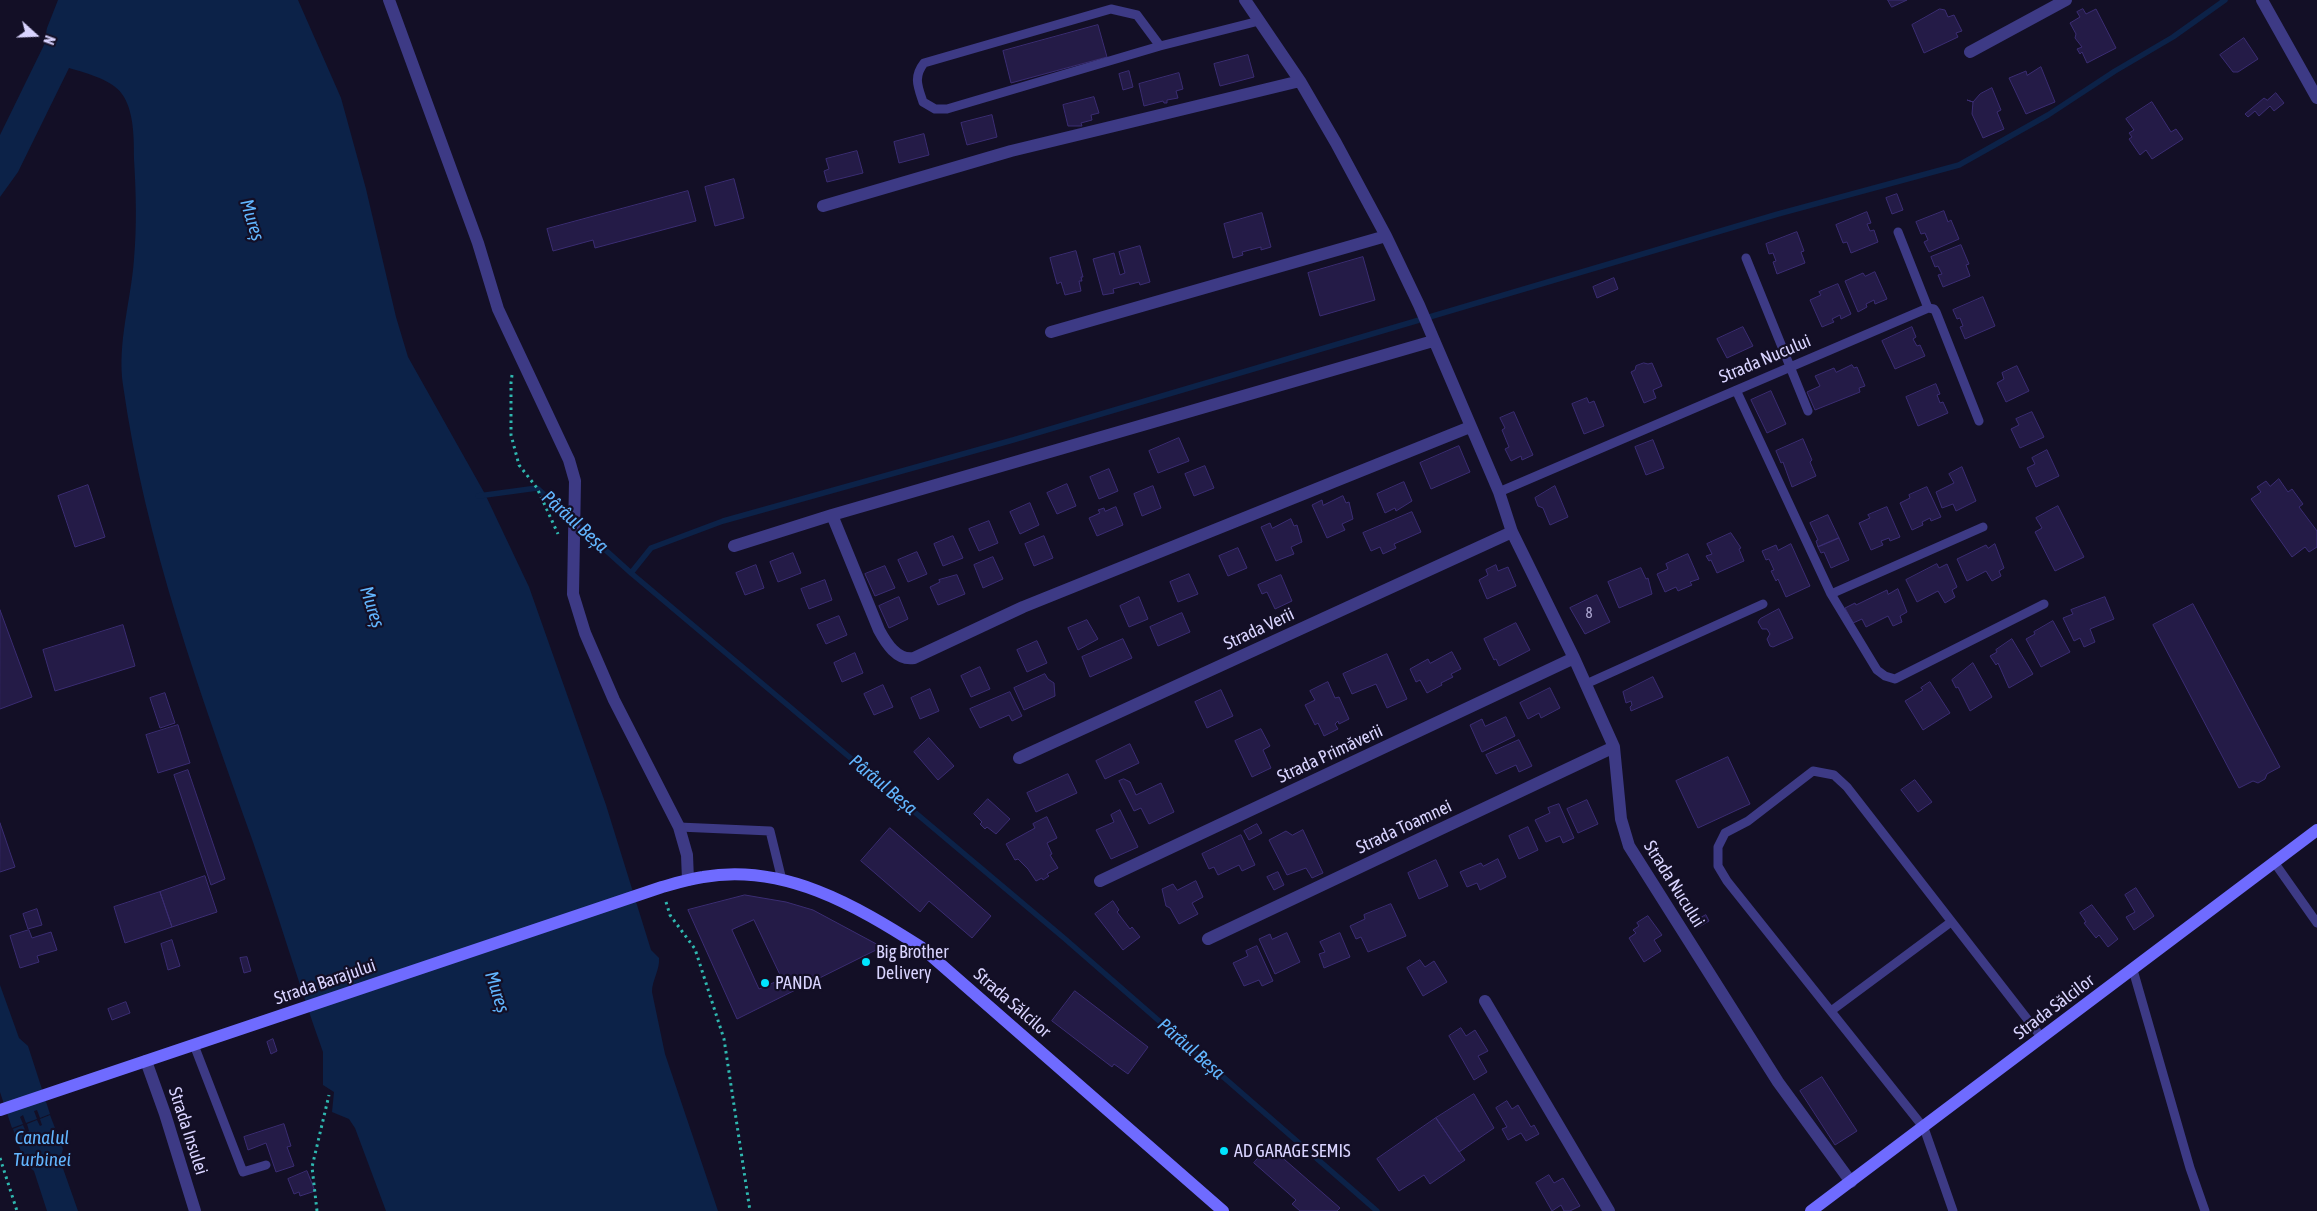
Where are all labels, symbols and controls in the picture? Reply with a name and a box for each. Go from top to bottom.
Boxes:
north arrow [10,10,60,60]
text: N [40,34,58,47]
water label: Mureș [235,196,269,244]
street label: Strada Nucului [1716,330,1814,388]
water label: Pârâul Beșa [537,486,613,558]
water label: Mureș [355,583,389,631]
street label: Strada Verii [1220,603,1298,655]
house number: 8 [1585,604,1593,622]
street label: Strada Primăverii [1274,720,1386,788]
water label: Pârâul Beșa [844,750,922,820]
street label: Strada Toamnei [1353,795,1455,859]
street label: Strada Nucului [1639,837,1709,931]
place label: Big Brother Delivery [876,941,949,984]
street label: Strada Barajului [271,955,379,1009]
marker: Big Brother Delivery [860,956,872,968]
street label: Strada Sălcilor [969,964,1055,1042]
water label: Mureș [480,968,514,1016]
street label: Strada Sălcilor [2010,970,2098,1044]
place label: PANDA [775,972,821,994]
marker: PANDA [759,977,771,989]
water label: Pârâul Beșa [1153,1014,1229,1084]
street label: Strada Insulei [164,1085,212,1177]
water label: Canalul Turbinei [13,1127,71,1171]
place label: AD GARAGE SEMIS [1234,1140,1351,1162]
marker: AD GARAGE SEMIS [1218,1145,1230,1157]

